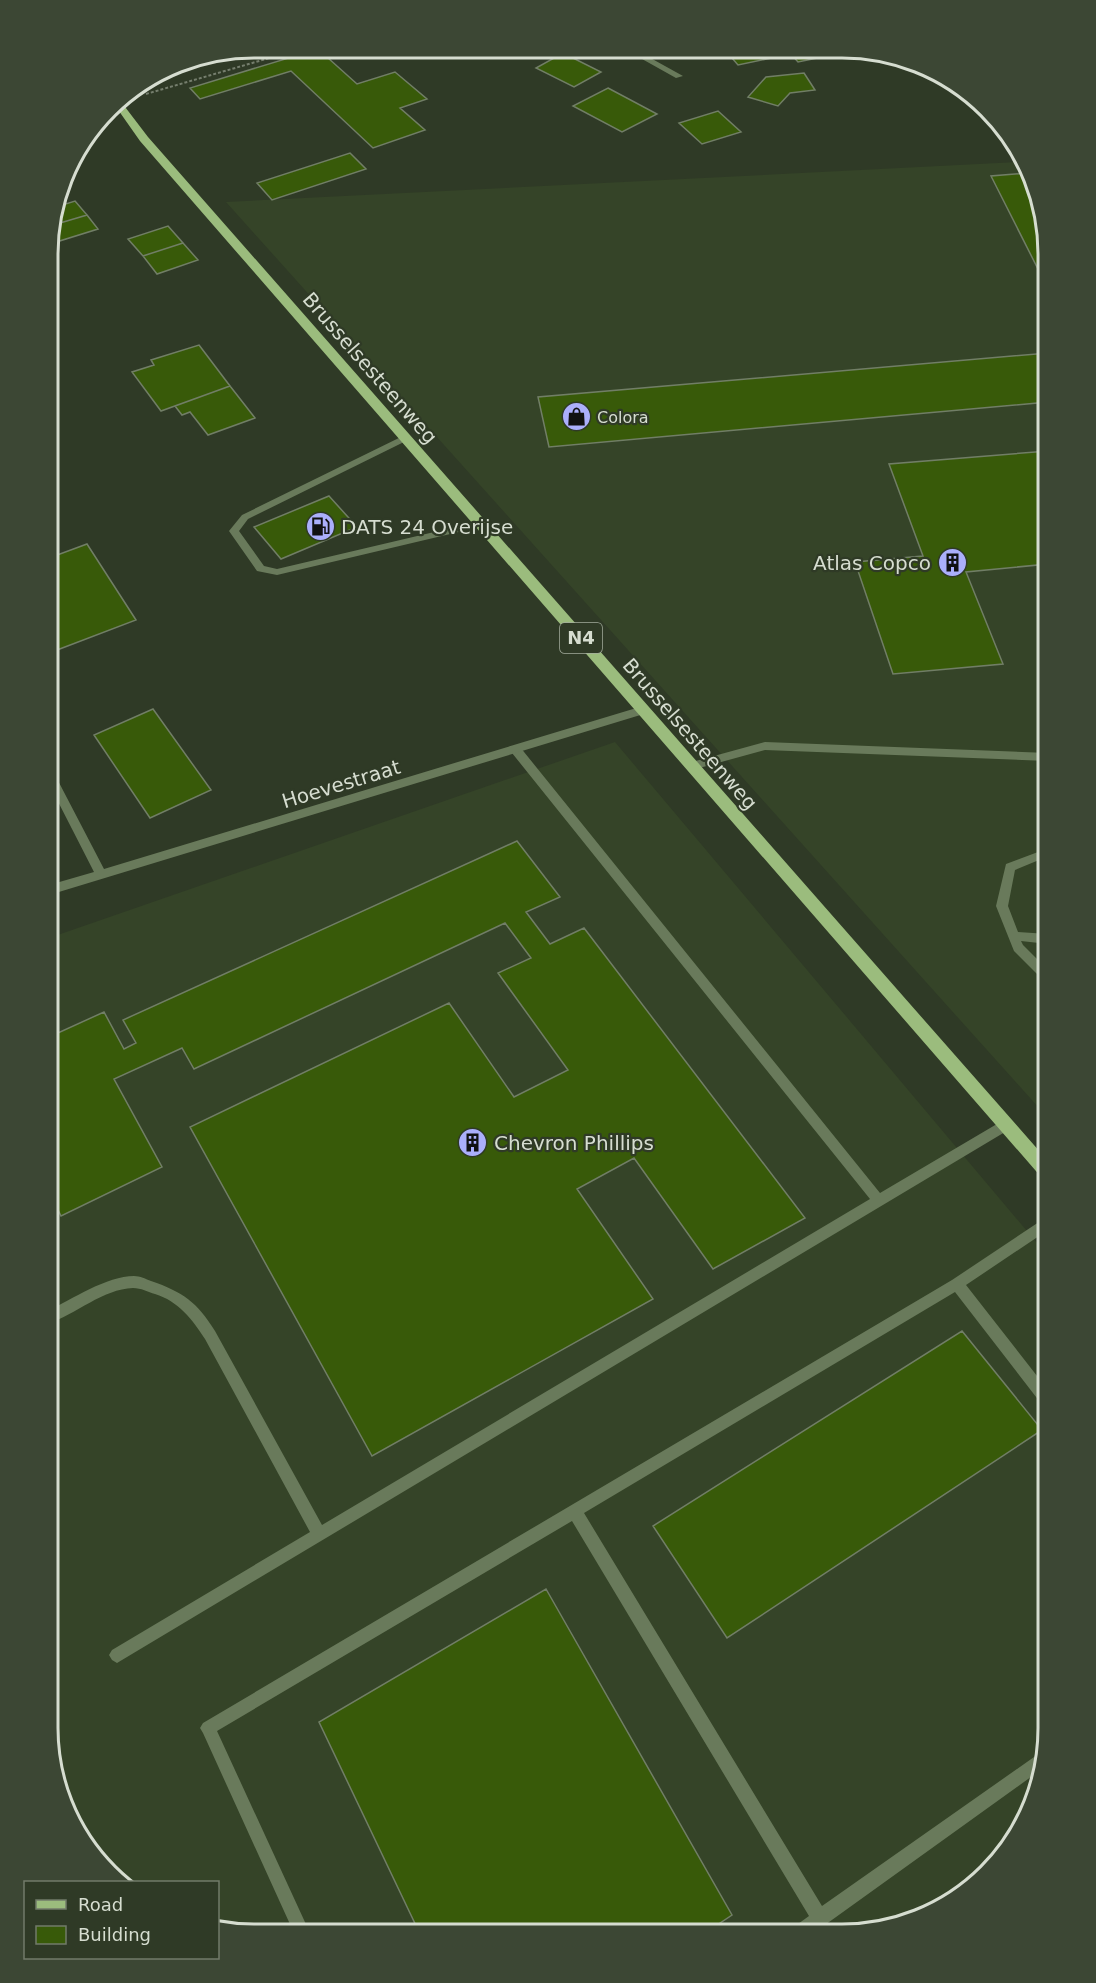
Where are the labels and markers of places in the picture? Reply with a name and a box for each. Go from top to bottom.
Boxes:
shop icon: Colora [560,401,592,433]
place label: Colora [597,408,649,427]
fuel station icon: DATS 24 Overijse [304,511,336,543]
place label: DATS 24 Overijse [341,515,513,539]
building icon: Atlas Copco [936,547,968,579]
place label: Atlas Copco [813,551,931,575]
building icon: Chevron Phillips [457,1127,489,1159]
place label: Chevron Phillips [494,1131,654,1155]

